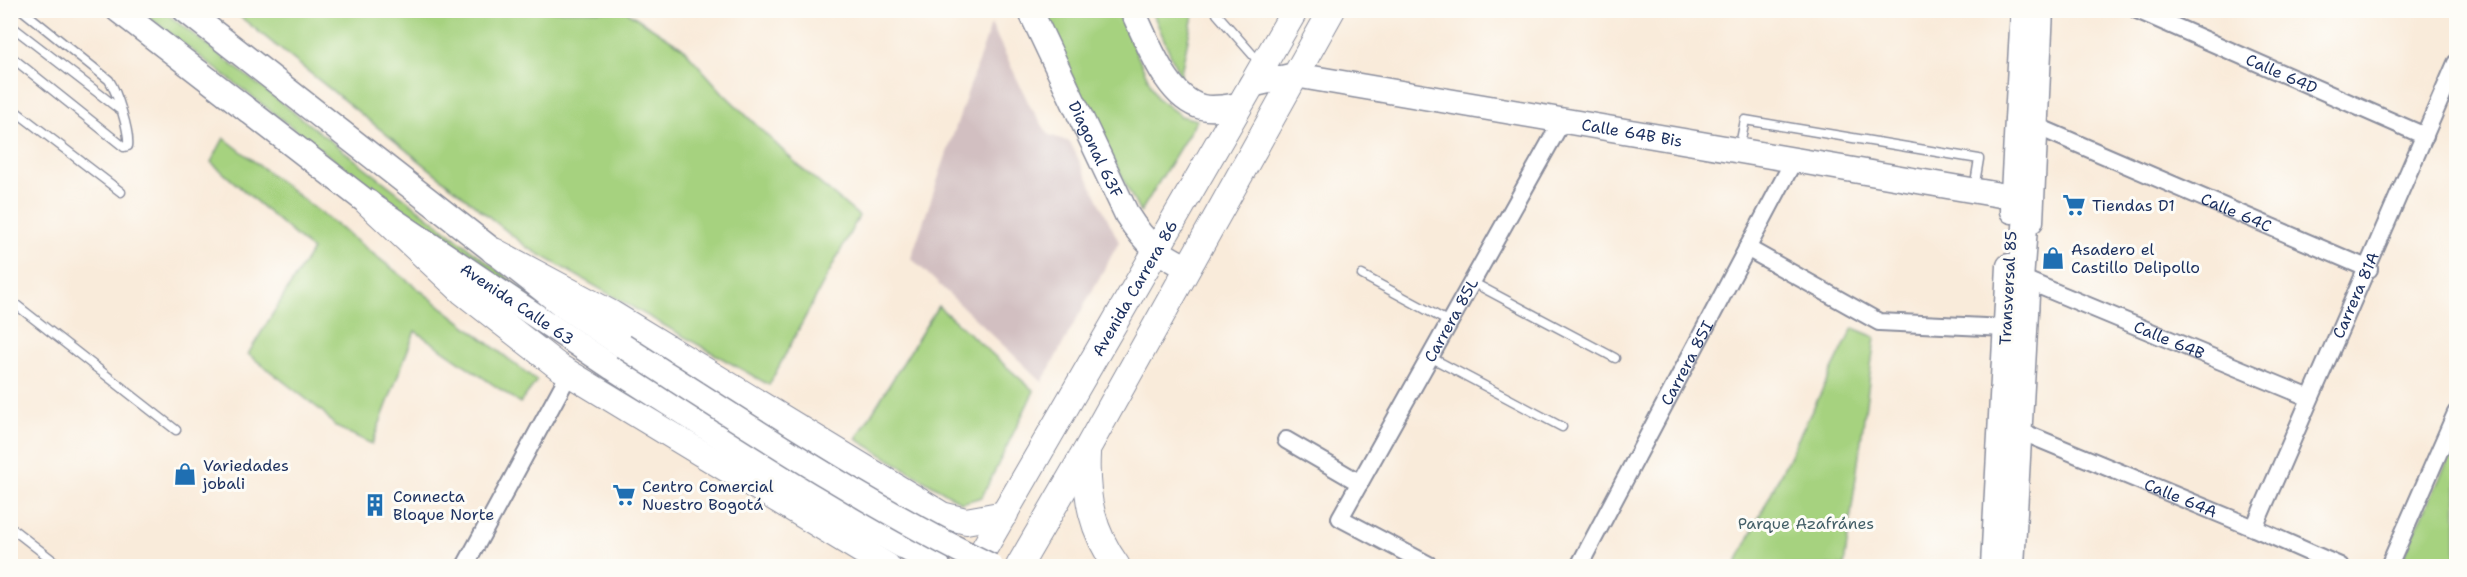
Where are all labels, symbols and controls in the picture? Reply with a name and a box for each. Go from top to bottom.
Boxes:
street label: Calle 64D [2243,49,2321,98]
street label: Diagonal 63F [1064,97,1128,201]
street label: Calle 64B Bis [1580,113,1684,151]
street label: Calle 64C [2198,188,2275,237]
supermarket icon: Tiendas D1 [2061,192,2087,218]
place label: Tiendas D1 [2092,195,2175,216]
street label: Avenida Carrera 86 [1087,216,1182,360]
street label: Transversal 85 [1995,230,2021,346]
place label: Asadero el Castillo Delipollo [2071,239,2200,278]
shop icon: Asadero el Castillo Delipollo [2040,245,2066,271]
street label: Carrera 81A [2327,249,2383,342]
street label: Avenida Calle 63 [456,258,578,350]
street label: Carrera 85L [1419,274,1483,366]
street label: Carrera 85I [1656,316,1718,409]
street label: Calle 64B [2131,316,2208,364]
place label: Variedades jobali [202,455,289,494]
shop icon: Variedades jobali [172,461,198,487]
street label: Calle 64A [2141,473,2220,522]
place label: Centro Comercial Nuestro Bogotá [642,476,774,515]
supermarket icon: Centro Comercial Nuestro Bogotá [611,482,637,508]
place label: Connecta Bloque Norte [393,486,494,525]
building icon: Connecta Bloque Norte [362,492,388,518]
park label: Parque Azafránes [1738,513,1874,534]

